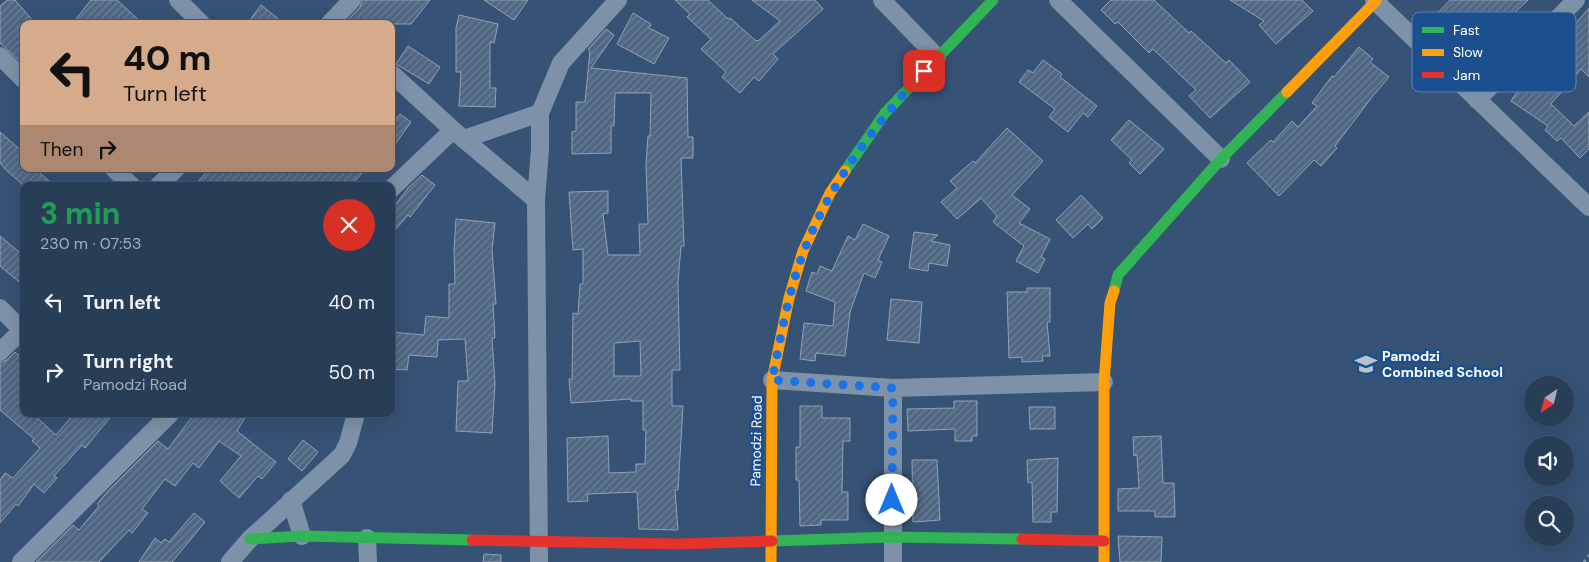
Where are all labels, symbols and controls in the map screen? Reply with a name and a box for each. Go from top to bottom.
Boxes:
legend [1412,12,1576,92]
text: Fast [1453,21,1480,39]
text: 40 m [123,35,212,81]
icon: left [40,40,105,105]
text: Slow [1453,43,1483,61]
pin [903,50,945,92]
icon: arrive [910,57,938,85]
text: Jam [1453,66,1480,84]
text: Turn left [123,79,207,108]
icon: right [93,135,121,163]
text: Then [40,137,83,162]
text: 3 min [40,194,120,233]
button: close [323,199,375,251]
text: 230 m · 07:53 [40,233,142,254]
icon: left [40,288,68,316]
text: Turn left [83,290,161,315]
text: 40 m [328,290,375,315]
place label: Pamodzi Combined School [1382,347,1503,381]
text: Turn right [83,349,173,374]
school or university icon: Pamodzi Combined School [1353,351,1379,377]
icon: right [40,358,68,386]
text: 50 m [328,360,375,385]
text: Pamodzi Road [83,374,187,395]
north arrow [1524,376,1574,426]
map controls [1524,376,1574,546]
street label: Pamodzi Road [746,395,766,487]
button: sound [1524,436,1574,486]
position arrow [865,473,917,525]
button: search [1524,496,1574,546]

